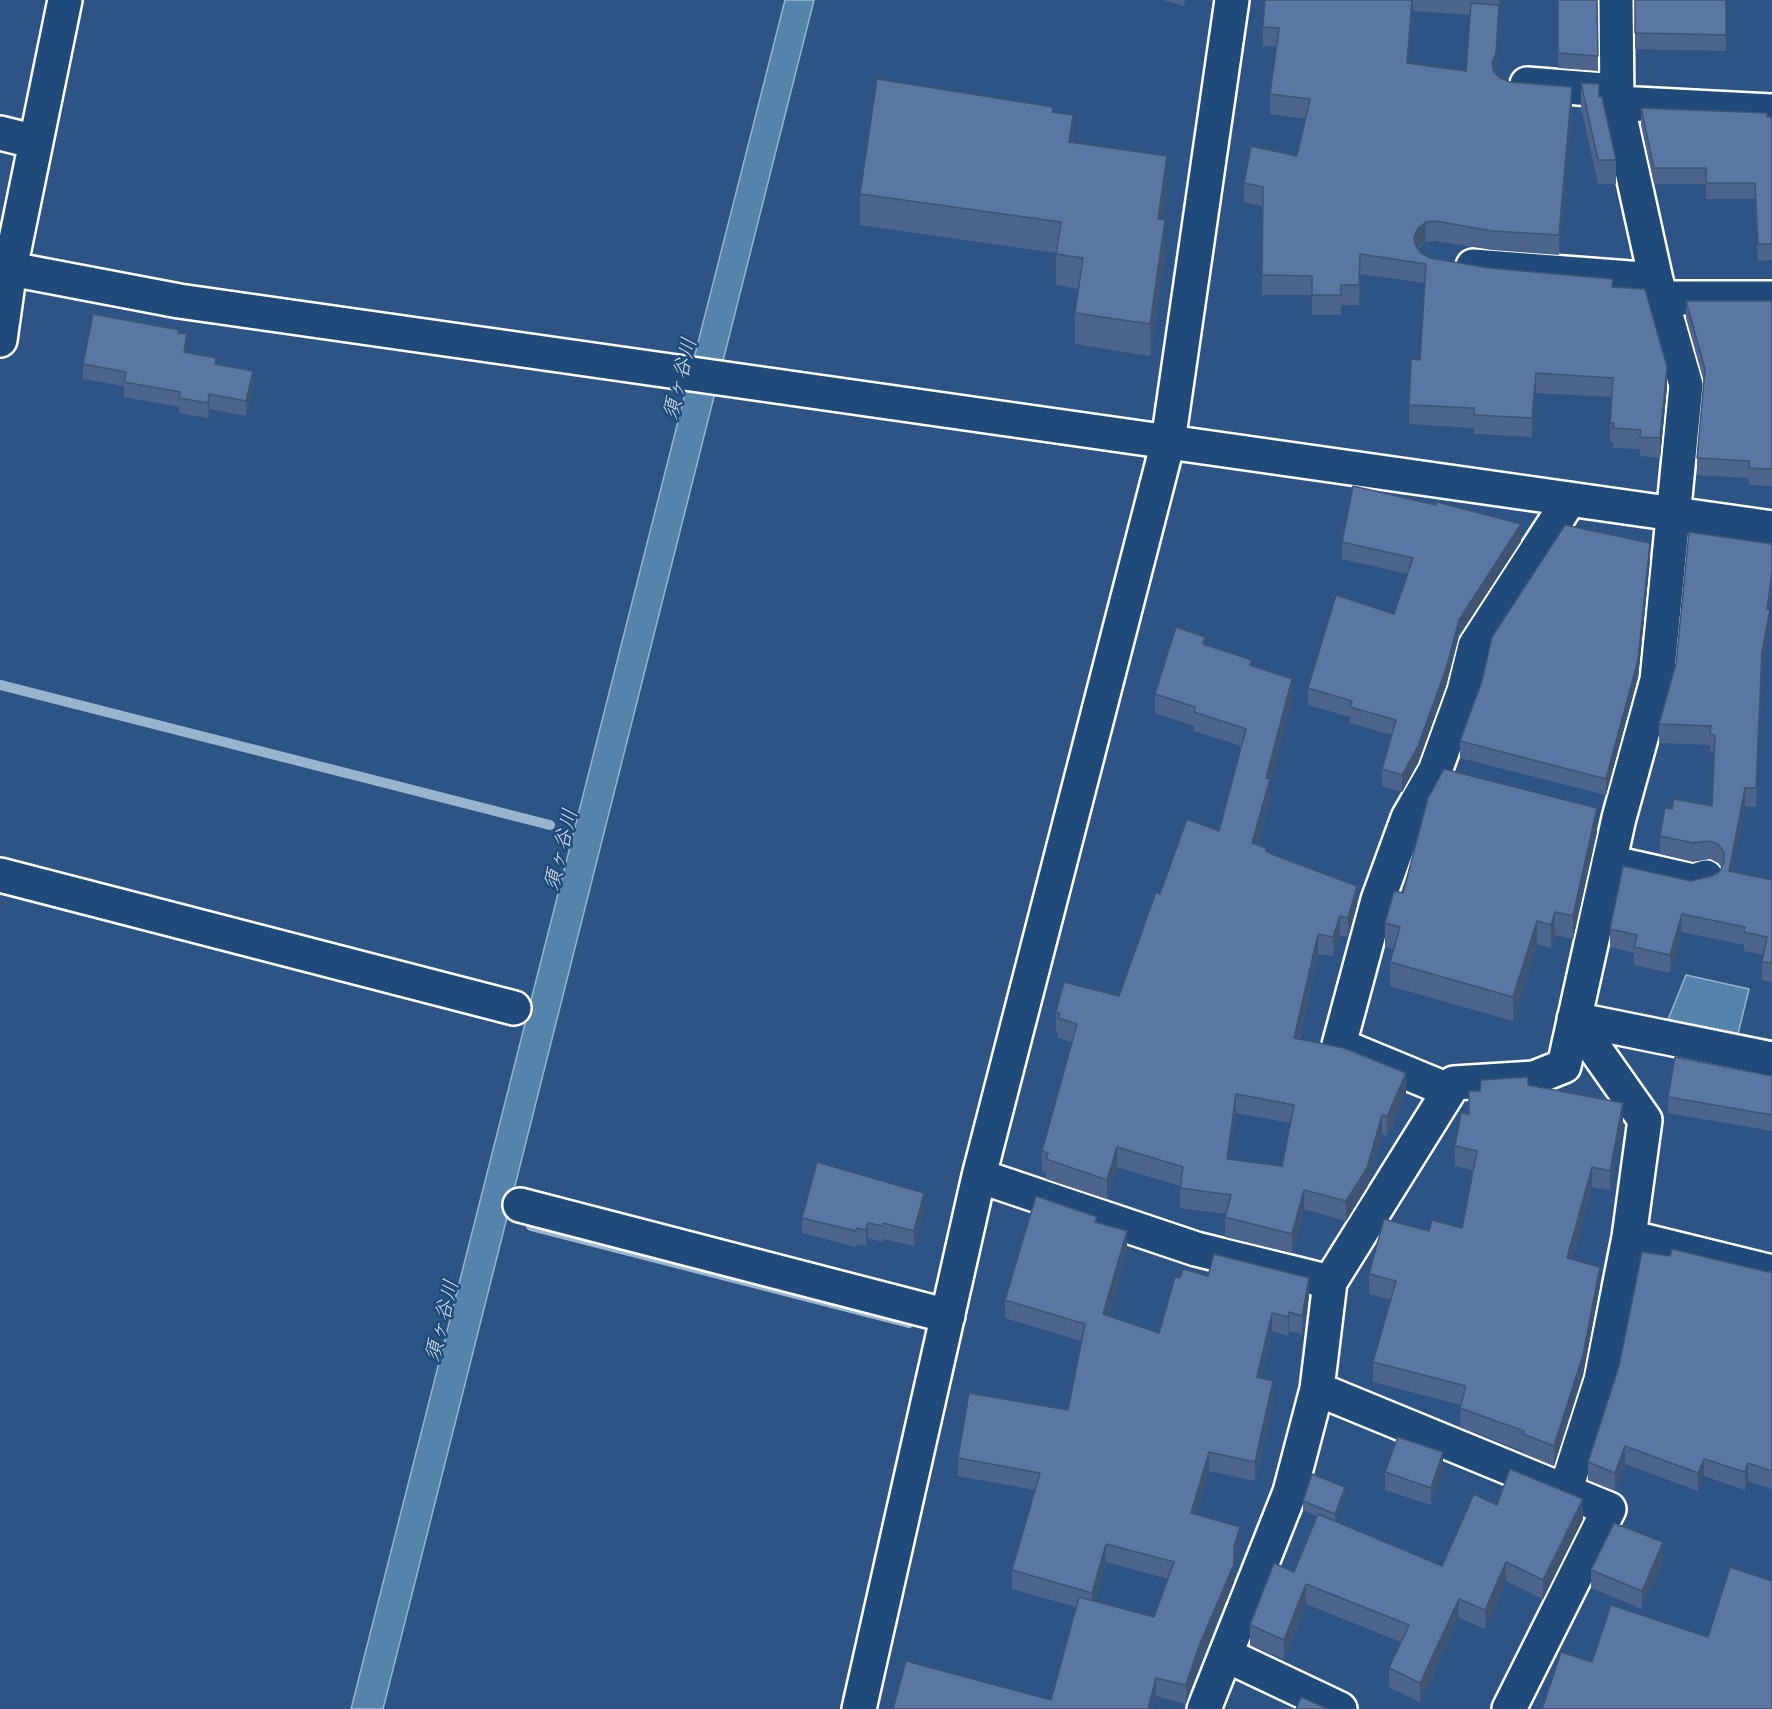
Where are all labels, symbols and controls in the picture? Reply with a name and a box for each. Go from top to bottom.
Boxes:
water label: 須ヶ谷川 [659,335,703,423]
water label: 須ヶ谷川 [540,806,584,894]
water label: 須ヶ谷川 [421,1277,465,1365]

